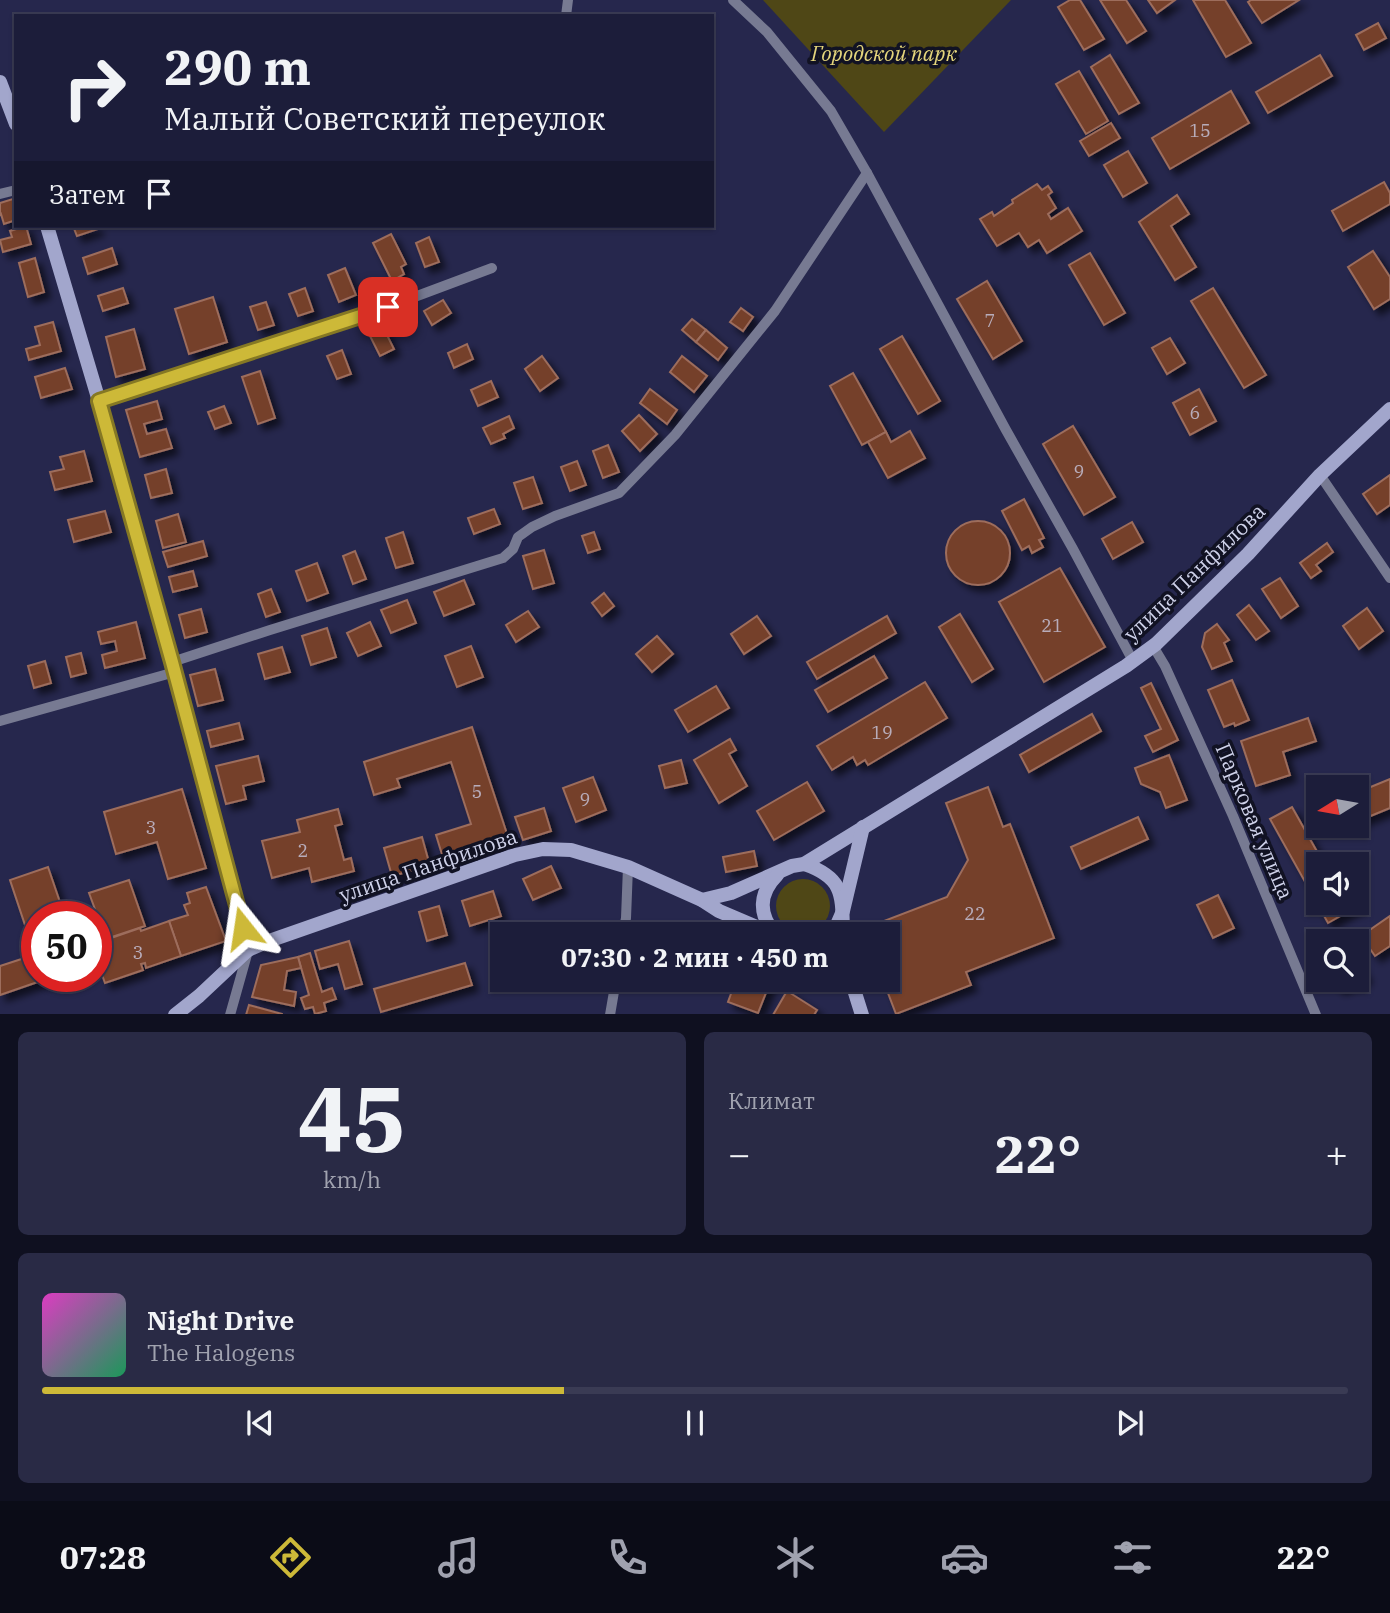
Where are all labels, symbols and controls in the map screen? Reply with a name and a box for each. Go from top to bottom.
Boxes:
text: 290 m [164,35,311,98]
park label: Городской парк [810,39,957,67]
icon: right [49,42,140,133]
text: Малый Советский переулок [164,97,605,139]
house number: 15 [1189,119,1211,142]
icon: arrive [140,175,178,213]
text: Затем [49,177,126,211]
pin [358,277,418,337]
icon: arrive [369,288,407,326]
house number: 7 [985,309,995,332]
house number: 6 [1190,401,1200,424]
house number: 9 [1074,460,1084,483]
street label: улица Панфилова [1117,497,1271,647]
house number: 21 [1041,614,1063,637]
house number: 19 [871,721,893,744]
street label: Парковая улица [1209,739,1301,903]
north arrow [1306,775,1368,838]
map controls [1306,775,1369,992]
house number: 5 [472,780,482,803]
house number: 9 [580,788,590,811]
house number: 3 [146,816,156,839]
street label: улица Панфилова [335,821,521,909]
house number: 2 [298,839,308,862]
button: sound [1306,852,1369,915]
position arrow [206,891,280,965]
speed limit sign: 50 [21,901,112,992]
house number: 22 [964,902,986,925]
button: search [1306,929,1369,992]
text: 07:30 · 2 мин · 450 m [561,940,829,974]
house number: 3 [133,941,143,964]
text: 45 [297,1059,407,1177]
text: Климат [728,1085,815,1115]
text: 22° [995,1120,1081,1187]
text: − [728,1129,751,1178]
text: + [1325,1129,1348,1178]
text: km/h [323,1164,381,1194]
text: Night Drive [147,1303,294,1337]
text: The Halogens [147,1337,295,1367]
icon: previous [241,1404,279,1442]
icon: pause [676,1404,714,1442]
icon: next [1111,1404,1149,1442]
icon: directions [266,1533,315,1582]
icon: music [434,1533,483,1582]
icon: phone [603,1533,652,1582]
icon: climate [771,1533,820,1582]
icon: car [940,1533,989,1582]
icon: filters [1108,1533,1157,1582]
text: 07:28 [60,1536,146,1578]
text: 22° [1277,1536,1330,1578]

